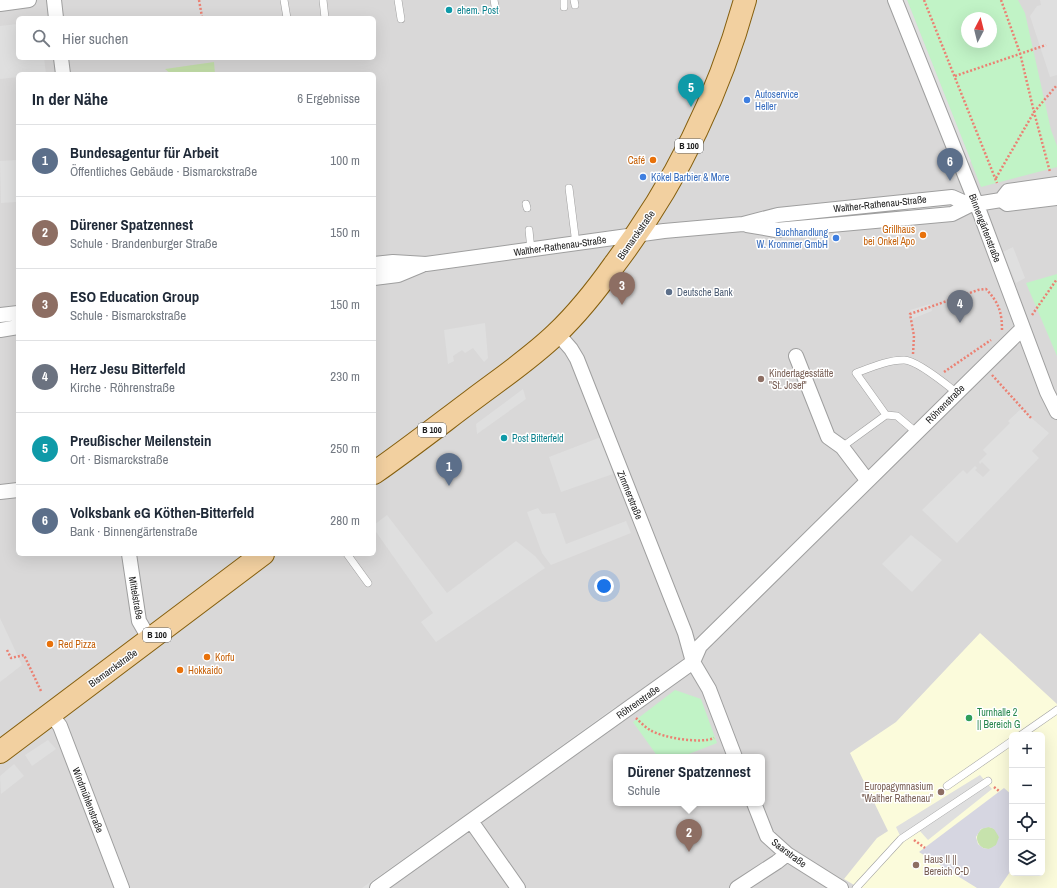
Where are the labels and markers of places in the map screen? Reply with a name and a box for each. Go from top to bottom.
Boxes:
place label: ehem. Post [457,4,499,17]
marker: ehem. Post [444,5,454,15]
pin: 5 [678,74,704,107]
place label: Autoservice Heller [754,88,799,113]
marker: Autoservice Heller [742,95,752,105]
pin: 6 [937,148,963,181]
place label: Café [628,154,645,167]
marker: Café [648,155,658,165]
place label: Kökel Barbier & More [651,171,730,184]
marker: Kökel Barbier & More [638,172,648,182]
place label: Grillhaus bei Onkel Apo [863,223,915,248]
place label: Buchhandlung W. Krommer GmbH [756,226,828,251]
marker: Grillhaus bei Onkel Apo [918,230,928,240]
marker: Buchhandlung W. Krommer GmbH [831,233,841,243]
pin: 3 [609,272,635,305]
place label: Deutsche Bank [677,286,734,299]
marker: Deutsche Bank [664,287,674,297]
pin: 4 [947,290,973,323]
place label: Kindertagesstätte "St. Josef" [769,367,834,392]
marker: Kindertagesstätte "St. Josef" [756,374,766,384]
place label: Post Bitterfeld [512,432,564,445]
marker: Post Bitterfeld [499,433,509,443]
pin: 1 [436,453,462,486]
place label: Red Pizza [58,638,96,651]
marker: Red Pizza [45,639,55,649]
place label: Korfu [215,651,235,664]
marker: Korfu [202,652,212,662]
place label: Hokkaido [188,664,223,677]
marker: Hokkaido [175,665,185,675]
place label: Turnhalle 2 || Bereich G [977,706,1020,731]
marker: Turnhalle 2 || Bereich G [964,713,974,723]
place label: Europagymnasium "Walther Rathenau" [861,780,933,805]
marker: Europagymnasium "Walther Rathenau" [936,787,946,797]
pin: 2 [676,819,702,852]
place label: Haus II || Bereich C-D [924,853,969,878]
marker: Haus II || Bereich C-D [911,860,921,870]

